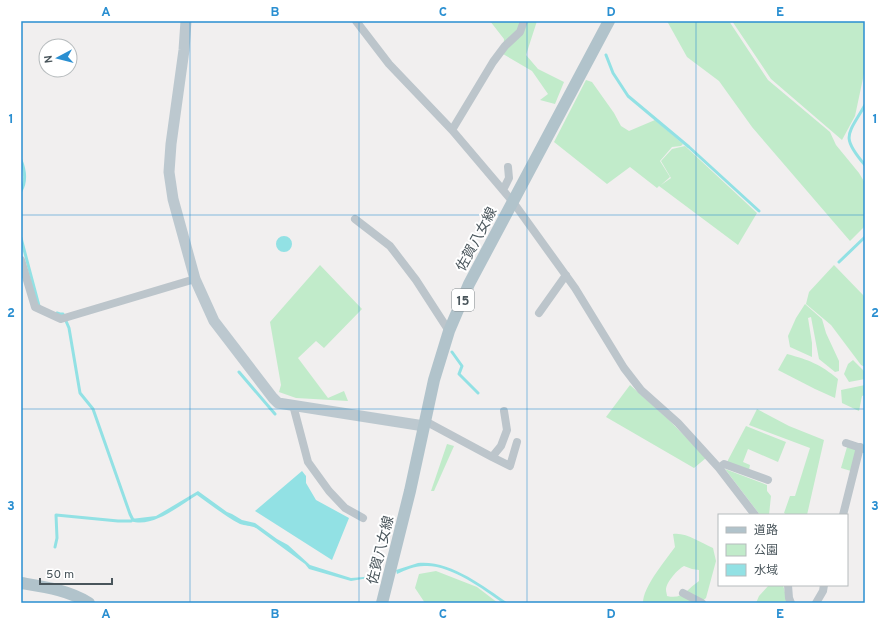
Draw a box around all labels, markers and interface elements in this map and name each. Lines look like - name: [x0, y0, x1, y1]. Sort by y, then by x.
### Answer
- text: A: [101, 5, 111, 21]
- text: B: [271, 5, 280, 21]
- text: C: [439, 5, 447, 21]
- text: D: [606, 5, 616, 21]
- text: E: [776, 5, 784, 21]
- north arrow: [38, 38, 78, 78]
- text: N: [42, 54, 56, 64]
- text: 1: [8, 112, 14, 128]
- text: 1: [872, 112, 878, 128]
- street label: 佐賀八女線: [453, 205, 501, 275]
- road number: 15: [452, 289, 474, 311]
- text: 2: [7, 306, 15, 322]
- text: 2: [871, 306, 879, 322]
- text: 3: [7, 499, 15, 515]
- text: 3: [871, 499, 879, 515]
- street label: 佐賀八女線: [365, 514, 398, 586]
- legend: [718, 514, 848, 586]
- text: 道路: [754, 523, 778, 539]
- text: 公園: [754, 543, 778, 559]
- scale bar: [40, 560, 112, 586]
- text: 水域: [754, 563, 778, 579]
- text: 50 m: [46, 567, 74, 583]
- text: A: [101, 607, 111, 623]
- text: B: [271, 607, 280, 623]
- text: C: [439, 607, 447, 623]
- text: D: [606, 607, 616, 623]
- text: E: [776, 607, 784, 623]

